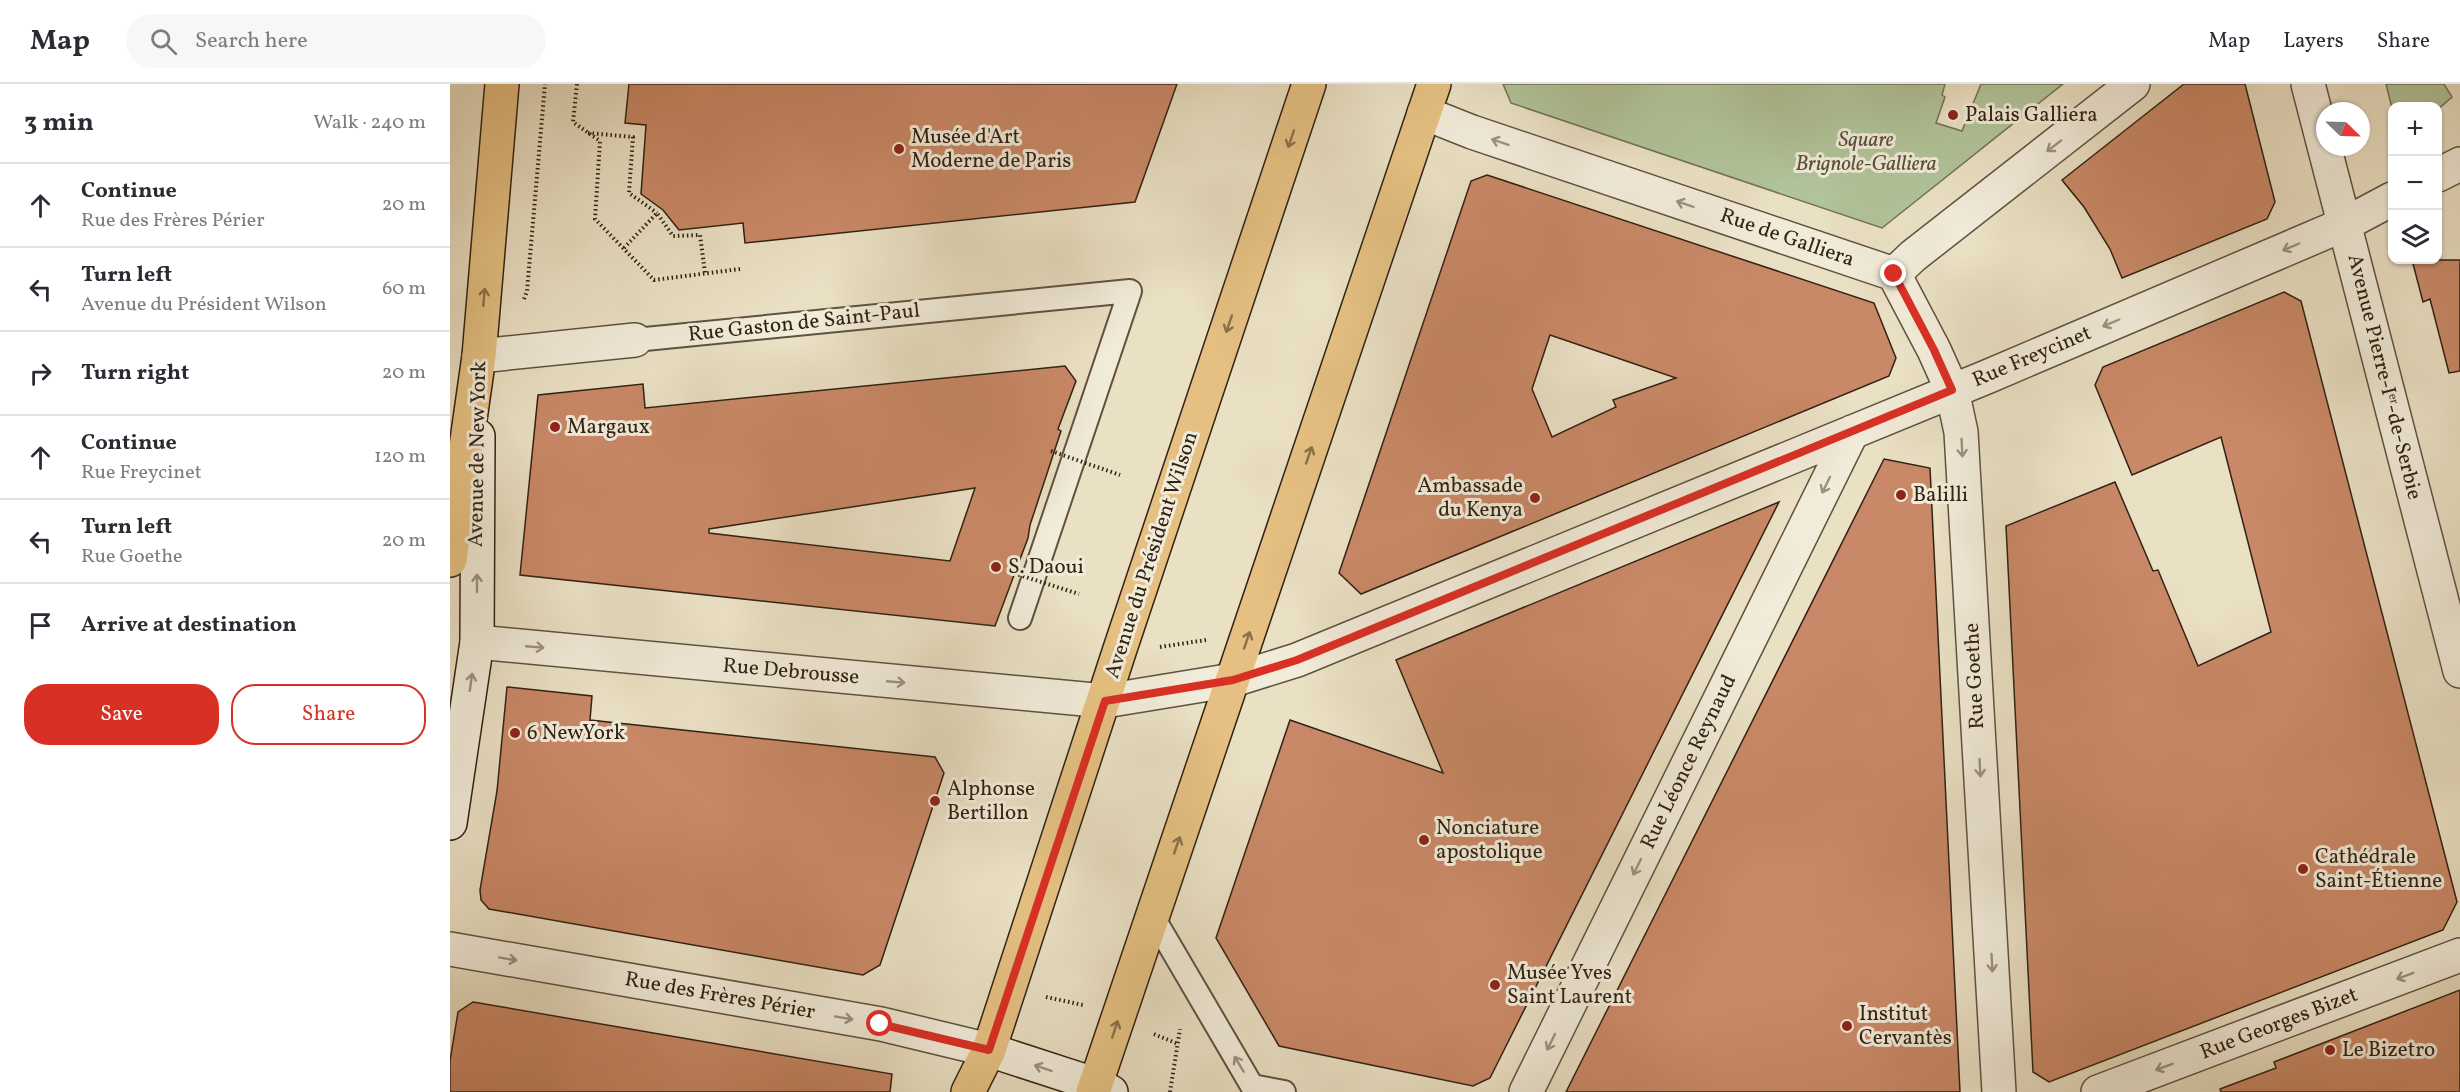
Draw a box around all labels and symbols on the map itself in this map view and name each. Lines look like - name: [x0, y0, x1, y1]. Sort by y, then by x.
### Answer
- place label: Palais Galliera: [1965, 101, 2098, 130]
- north arrow: [2316, 102, 2370, 156]
- marker: Palais Galliera: [1946, 108, 1960, 122]
- place label: Musée d'Art Moderne de Paris: [911, 123, 1071, 176]
- park label: Square Brignole-Galliera: [1795, 126, 1937, 179]
- one-way arrow: [1285, 130, 1296, 149]
- one-way arrow: [1491, 136, 1510, 147]
- one-way arrow: [2046, 139, 2062, 152]
- marker: Musée d'Art Moderne de Paris: [892, 142, 906, 156]
- one-way arrow: [1676, 198, 1695, 209]
- street label: Rue de Galliera: [1716, 201, 1858, 275]
- one-way arrow: [2282, 242, 2300, 253]
- street label: Avenue Pierre-Iᵉʳ-de-Serbie: [2339, 251, 2429, 503]
- route end: [1880, 260, 1906, 286]
- one-way arrow: [479, 288, 490, 308]
- street label: Rue Gaston de Saint-Paul: [687, 296, 921, 350]
- one-way arrow: [1223, 314, 1234, 333]
- one-way arrow: [2103, 318, 2121, 329]
- street label: Rue Freycinet: [1968, 319, 2096, 395]
- street label: Avenue de New York: [462, 360, 494, 547]
- place label: Margaux: [567, 413, 650, 442]
- marker: Margaux: [548, 420, 562, 434]
- street label: Avenue du Président Wilson: [1098, 428, 1206, 682]
- one-way arrow: [1956, 437, 1967, 457]
- one-way arrow: [1304, 446, 1315, 465]
- place label: Ambassade du Kenya: [1417, 472, 1523, 525]
- one-way arrow: [1819, 475, 1831, 493]
- place label: Balilli: [1913, 481, 1968, 510]
- marker: Balilli: [1894, 488, 1908, 502]
- marker: Ambassade du Kenya: [1528, 491, 1542, 505]
- place label: S. Daoui: [1008, 553, 1084, 582]
- marker: S. Daoui: [989, 560, 1003, 574]
- one-way arrow: [471, 574, 483, 594]
- street label: Rue Goethe: [1958, 622, 1992, 730]
- one-way arrow: [1242, 631, 1253, 650]
- one-way arrow: [524, 642, 544, 653]
- street label: Rue Debrousse: [722, 652, 860, 692]
- street label: Rue Léonce Reynaud: [1634, 670, 1744, 854]
- one-way arrow: [465, 672, 476, 692]
- one-way arrow: [886, 677, 906, 688]
- place label: 6 NewYork: [527, 719, 626, 748]
- marker: 6 NewYork: [508, 726, 522, 740]
- one-way arrow: [1975, 758, 1986, 778]
- place label: Alphonse Bertillon: [947, 775, 1035, 828]
- marker: Alphonse Bertillon: [928, 794, 942, 808]
- place label: Nonciature apostolique: [1436, 814, 1543, 867]
- marker: Nonciature apostolique: [1417, 833, 1431, 847]
- one-way arrow: [1173, 836, 1184, 854]
- place label: Cathédrale Saint-Étienne: [2315, 843, 2442, 896]
- one-way arrow: [1631, 857, 1643, 875]
- marker: Cathédrale Saint-Étienne: [2296, 862, 2310, 876]
- one-way arrow: [1986, 953, 1997, 973]
- one-way arrow: [497, 954, 517, 965]
- place label: Musée Yves Saint Laurent: [1507, 959, 1632, 1012]
- street label: Rue des Frères Périer: [623, 965, 818, 1027]
- one-way arrow: [2396, 971, 2415, 982]
- marker: Musée Yves Saint Laurent: [1488, 978, 1502, 992]
- street label: Rue Georges Bizet: [2196, 981, 2362, 1067]
- place label: Institut Cervantès: [1859, 1000, 1952, 1053]
- route start: [866, 1010, 892, 1036]
- one-way arrow: [834, 1013, 854, 1024]
- marker: Institut Cervantès: [1840, 1019, 1854, 1033]
- one-way arrow: [1111, 1020, 1122, 1039]
- one-way arrow: [1545, 1032, 1556, 1050]
- place label: Le Bizetro: [2342, 1036, 2435, 1065]
- marker: Le Bizetro: [2323, 1043, 2337, 1057]
- one-way arrow: [1232, 1056, 1244, 1073]
- one-way arrow: [1034, 1061, 1053, 1072]
- one-way arrow: [2155, 1063, 2174, 1074]

